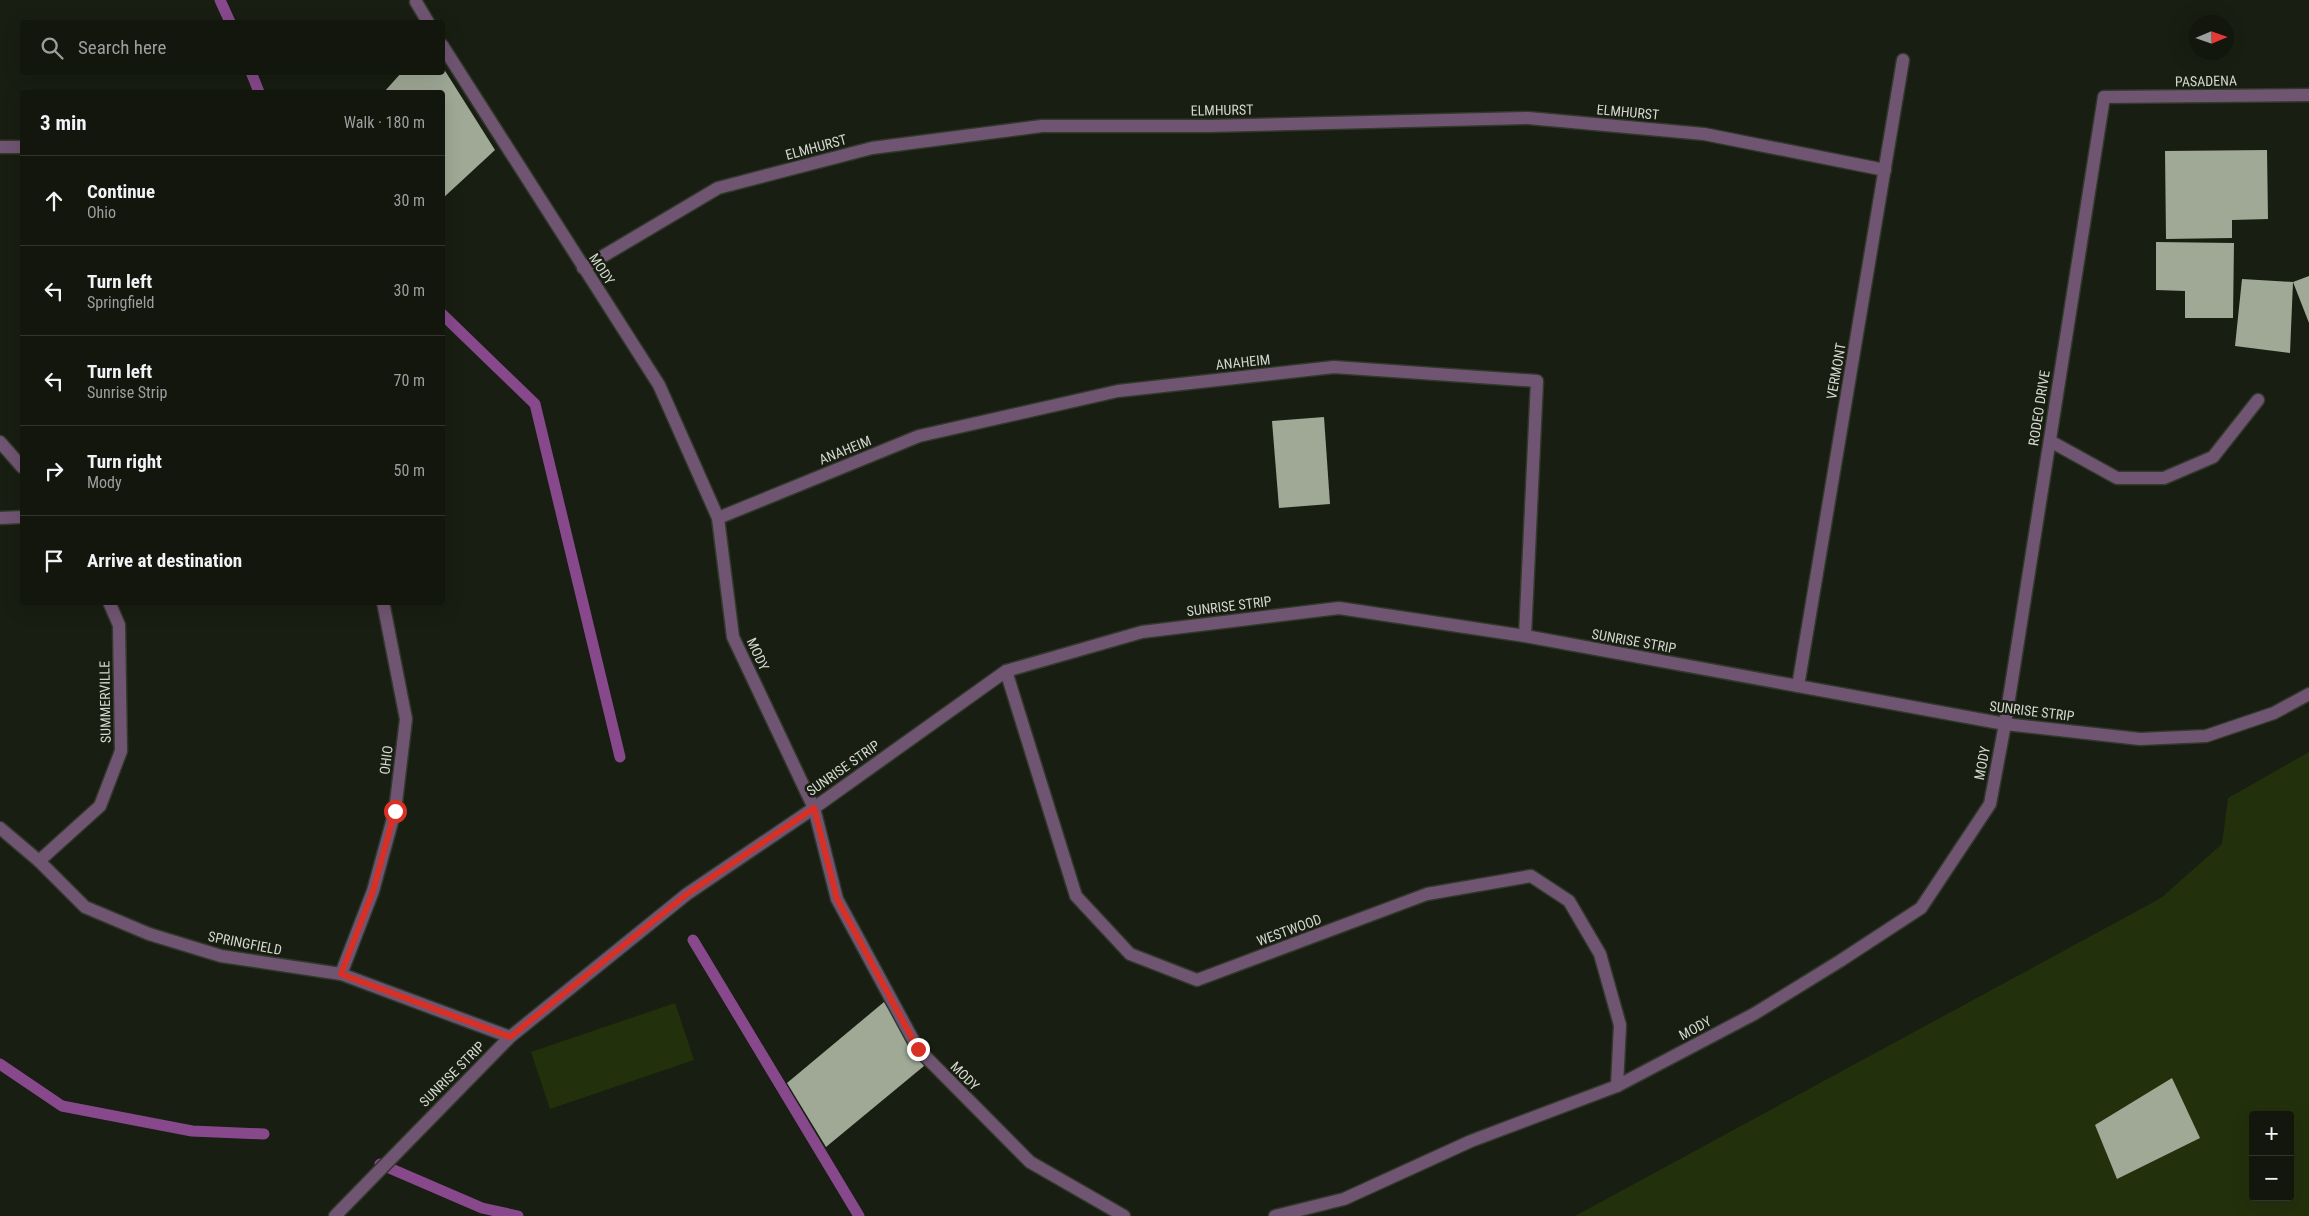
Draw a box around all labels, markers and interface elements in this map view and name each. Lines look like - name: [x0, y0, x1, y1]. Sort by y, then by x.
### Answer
- north arrow: [2189, 15, 2234, 60]
- search box: [20, 20, 445, 75]
- icon: search: [38, 34, 66, 62]
- text: Search here: [78, 36, 166, 59]
- street label: PASADENA: [2175, 72, 2237, 90]
- street label: ELMHURST: [1191, 101, 1253, 119]
- street label: ELMHURST: [1596, 101, 1660, 123]
- text: 3 min: [40, 111, 87, 135]
- text: Walk · 180 m: [344, 113, 425, 132]
- street label: ELMHURST: [784, 131, 848, 163]
- text: Continue: [87, 180, 155, 203]
- icon: ahead: [40, 187, 68, 215]
- text: 30 m: [393, 191, 425, 210]
- text: Ohio: [87, 203, 116, 222]
- street label: MODY: [586, 250, 618, 288]
- text: Turn left: [87, 270, 152, 293]
- icon: left: [40, 277, 68, 305]
- text: 30 m: [393, 281, 425, 300]
- text: Springfield: [87, 293, 154, 312]
- street label: VERMONT: [1823, 342, 1849, 400]
- street label: ANAHEIM: [1215, 351, 1271, 373]
- text: Turn left: [87, 360, 152, 383]
- icon: left: [40, 367, 68, 395]
- street label: RODEO DRIVE: [2025, 369, 2053, 447]
- text: 70 m: [393, 371, 425, 390]
- text: Sunrise Strip: [87, 383, 167, 402]
- street label: ANAHEIM: [817, 432, 873, 468]
- text: Turn right: [87, 450, 162, 473]
- icon: right: [40, 457, 68, 485]
- text: 50 m: [393, 461, 425, 480]
- text: Mody: [87, 473, 122, 492]
- icon: arrive: [40, 547, 68, 575]
- text: Arrive at destination: [87, 549, 242, 572]
- street label: SUNRISE STRIP: [1186, 593, 1273, 619]
- street label: SUNRISE STRIP: [1591, 626, 1678, 656]
- street label: MODY: [744, 635, 773, 673]
- street label: SUMMERVILLE: [96, 661, 114, 743]
- street label: SUNRISE STRIP: [1989, 698, 2076, 724]
- street label: SUNRISE STRIP: [803, 737, 883, 799]
- street label: MODY: [1971, 744, 1993, 781]
- street label: OHIO: [376, 745, 396, 775]
- route start: [384, 800, 407, 823]
- street label: WESTWOOD: [1254, 911, 1324, 949]
- street label: SPRINGFIELD: [207, 928, 283, 958]
- street label: MODY: [1676, 1013, 1714, 1043]
- street label: SUNRISE STRIP: [416, 1038, 488, 1110]
- route end: [907, 1038, 930, 1061]
- street label: MODY: [947, 1058, 983, 1094]
- map controls: [2249, 1111, 2294, 1201]
- button: +: [2249, 1111, 2294, 1156]
- button: −: [2249, 1156, 2294, 1201]

